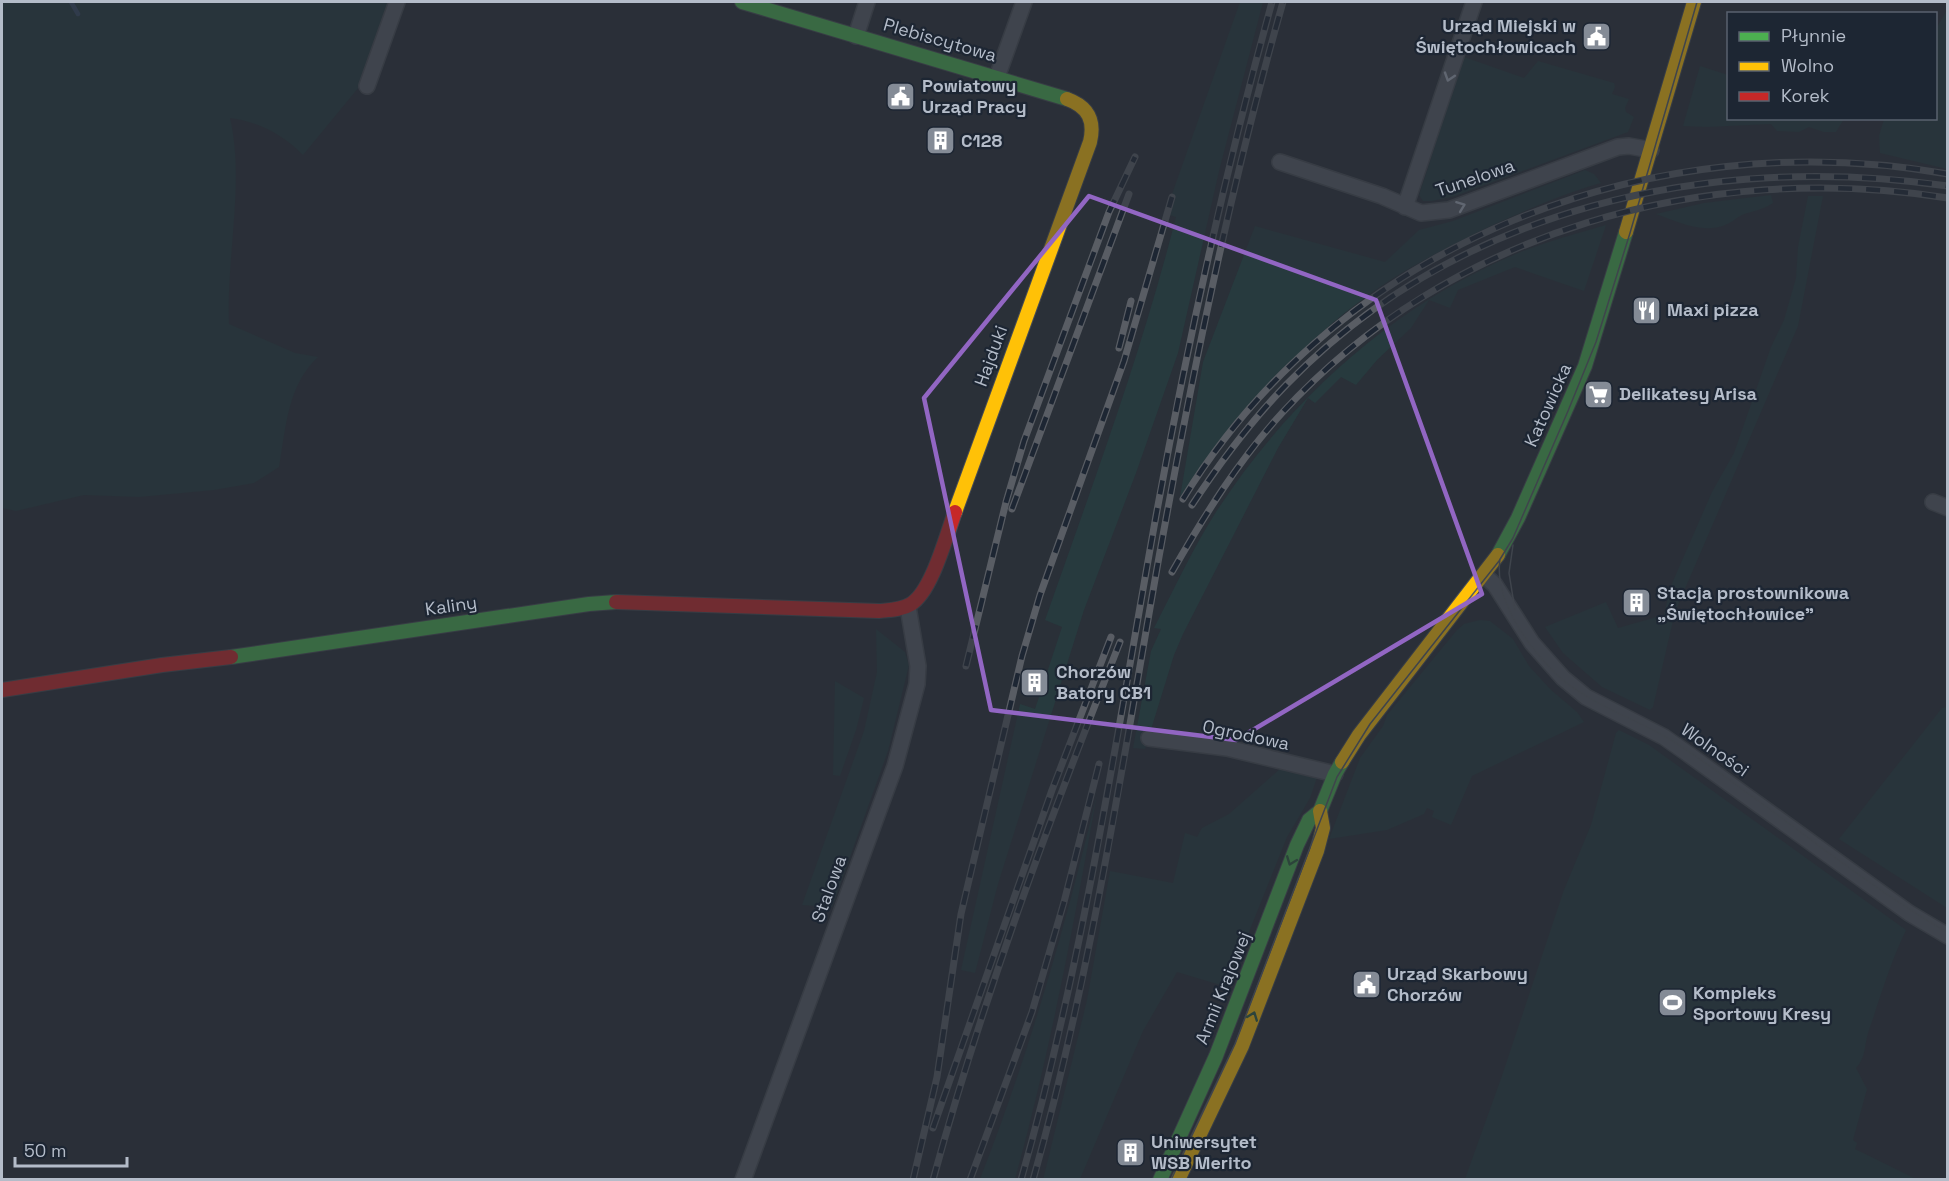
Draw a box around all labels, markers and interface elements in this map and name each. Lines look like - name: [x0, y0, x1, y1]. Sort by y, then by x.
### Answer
- street label: Plebiscytowa: [881, 12, 999, 67]
- legend: [1727, 12, 1937, 120]
- place label: Urząd Miejski w Świętochłowicach: [1416, 14, 1576, 58]
- public building icon: Urząd Miejski w Świętochłowicach: [1581, 20, 1613, 52]
- text: Płynnie: [1781, 24, 1846, 47]
- text: Wolno: [1781, 54, 1834, 77]
- one-way arrow: [1444, 71, 1457, 82]
- place label: Powiatowy Urząd Pracy: [922, 74, 1026, 118]
- public building icon: Powiatowy Urząd Pracy: [885, 80, 917, 112]
- text: Korek: [1781, 84, 1830, 107]
- building icon: C128: [924, 125, 956, 157]
- place label: C128: [961, 129, 1002, 152]
- street label: Tunelowa: [1432, 153, 1517, 202]
- one-way arrow: [1455, 201, 1466, 213]
- restaurant icon: Maxi pizza: [1630, 294, 1662, 326]
- place label: Maxi pizza: [1667, 298, 1759, 321]
- street label: Hajduki: [969, 322, 1012, 390]
- street label: Katowicka: [1519, 359, 1576, 450]
- supermarket icon: Delikatesy Arisa: [1582, 378, 1614, 410]
- place label: Delikatesy Arisa: [1619, 382, 1758, 405]
- place label: Stacja prostownikowa „Świętochłowice”: [1657, 581, 1850, 625]
- building icon: Stacja prostownikowa „Świętochłowice”: [1620, 587, 1652, 619]
- street label: Kaliny: [424, 590, 478, 621]
- place label: Chorzów Batory CB1: [1056, 660, 1151, 704]
- building icon: Chorzów Batory CB1: [1019, 666, 1051, 698]
- street label: Ogrodowa: [1201, 714, 1292, 755]
- street label: Wolności: [1677, 718, 1754, 781]
- street label: Stalowa: [806, 852, 851, 925]
- one-way arrow: [1286, 855, 1299, 866]
- street label: Armii Krajowej: [1189, 928, 1256, 1048]
- place label: Urząd Skarbowy Chorzów: [1387, 962, 1528, 1006]
- public building icon: Urząd Skarbowy Chorzów: [1350, 968, 1382, 1000]
- place label: Kompleks Sportowy Kresy: [1693, 981, 1831, 1025]
- sports icon: Kompleks Sportowy Kresy: [1656, 987, 1688, 1019]
- one-way arrow: [1246, 1012, 1259, 1022]
- scale bar: [15, 1130, 128, 1168]
- place label: Uniwersytet WSB Merito: [1151, 1130, 1257, 1174]
- building icon: Uniwersytet WSB Merito: [1114, 1136, 1146, 1168]
- text: 50 m: [24, 1139, 66, 1162]

